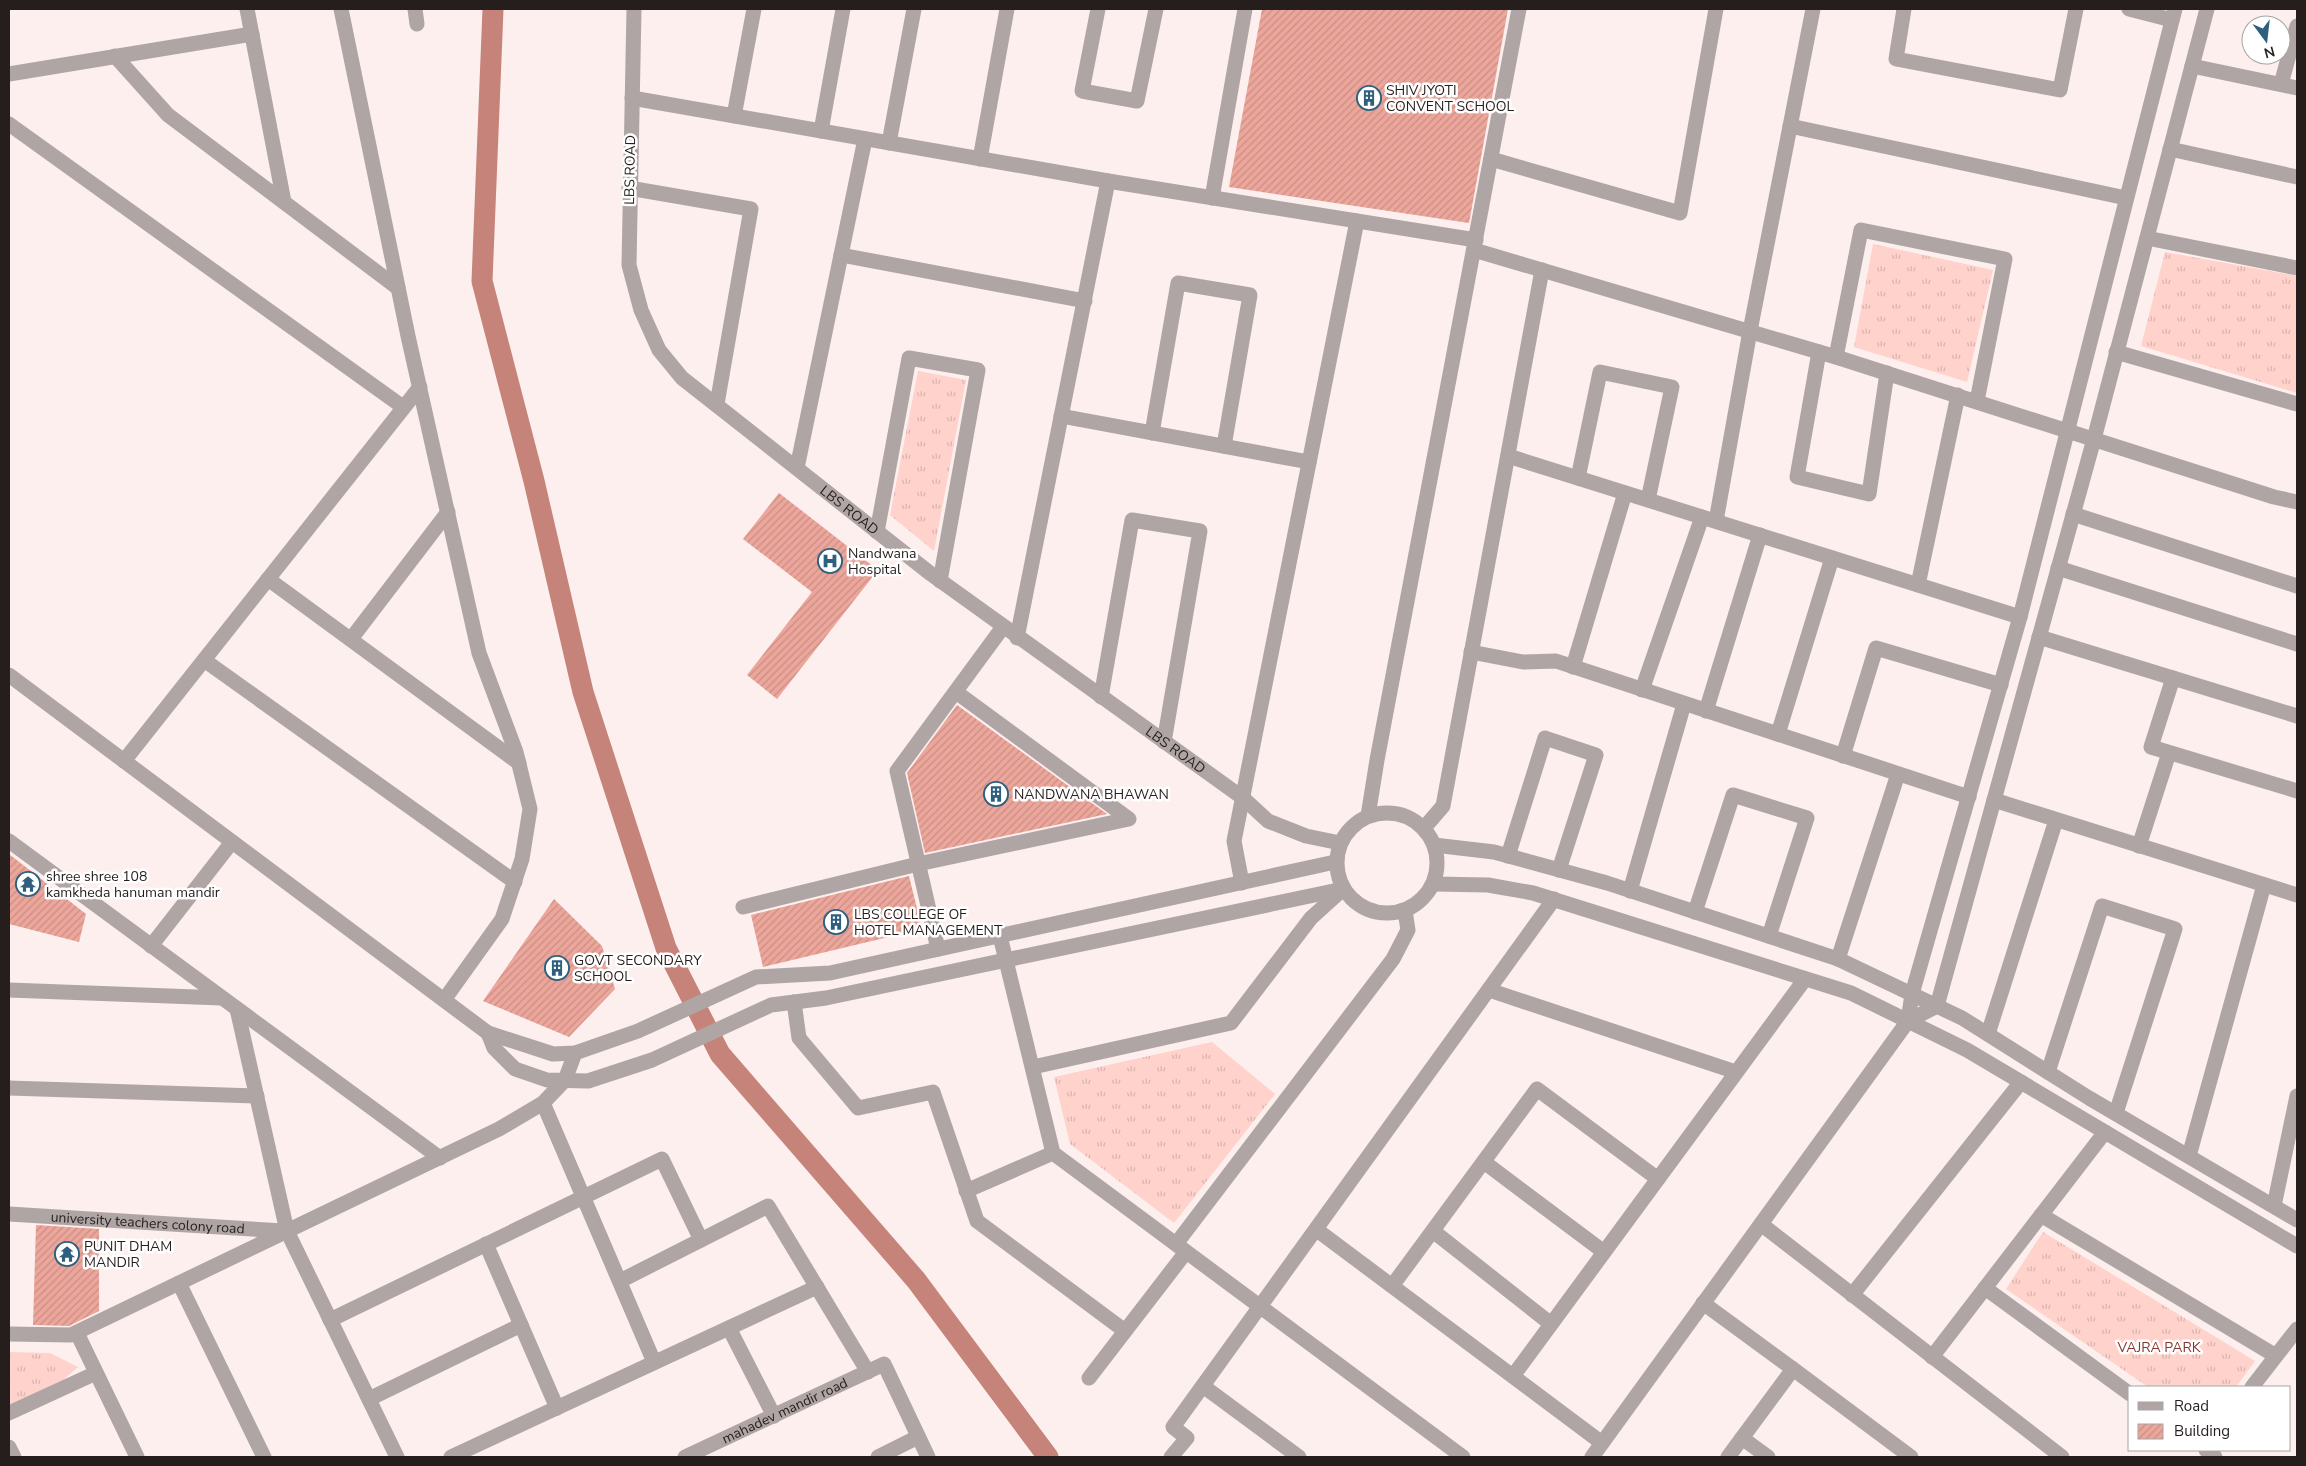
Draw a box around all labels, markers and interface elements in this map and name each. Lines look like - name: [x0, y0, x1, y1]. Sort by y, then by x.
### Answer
- north arrow: [2241, 15, 2291, 65]
- text: N: [2262, 42, 2277, 63]
- place label: SHIV JYOTI CONVENT SCHOOL: [1386, 81, 1515, 116]
- building icon: SHIV JYOTI CONVENT SCHOOL: [1356, 85, 1382, 111]
- street label: LBS ROAD: [620, 135, 640, 205]
- street label: LBS ROAD: [816, 481, 883, 539]
- place label: Nandwana Hospital: [848, 544, 916, 579]
- hospital icon: Nandwana Hospital: [817, 548, 843, 574]
- street label: LBS ROAD: [1142, 722, 1210, 778]
- building icon: NANDWANA BHAWAN: [983, 781, 1009, 807]
- place label: NANDWANA BHAWAN: [1014, 785, 1169, 804]
- place label: shree shree 108 kamkheda hanuman mandir: [46, 867, 220, 902]
- temple icon: shree shree 108 kamkheda hanuman mandir: [15, 871, 41, 897]
- place label: LBS COLLEGE OF HOTEL MANAGEMENT: [854, 905, 1003, 940]
- building icon: LBS COLLEGE OF HOTEL MANAGEMENT: [823, 909, 849, 935]
- place label: GOVT SECONDARY SCHOOL: [574, 951, 702, 986]
- building icon: GOVT SECONDARY SCHOOL: [544, 955, 570, 981]
- street label: university teachers colony road: [50, 1207, 245, 1238]
- place label: PUNIT DHAM MANDIR: [84, 1237, 172, 1272]
- temple icon: PUNIT DHAM MANDIR: [54, 1241, 80, 1267]
- park label: VAJRA PARK: [2116, 1338, 2201, 1357]
- street label: mahadev mandir road: [719, 1373, 851, 1448]
- legend: [2128, 1386, 2291, 1451]
- text: Road: [2174, 1396, 2209, 1416]
- text: Building: [2174, 1421, 2230, 1441]

